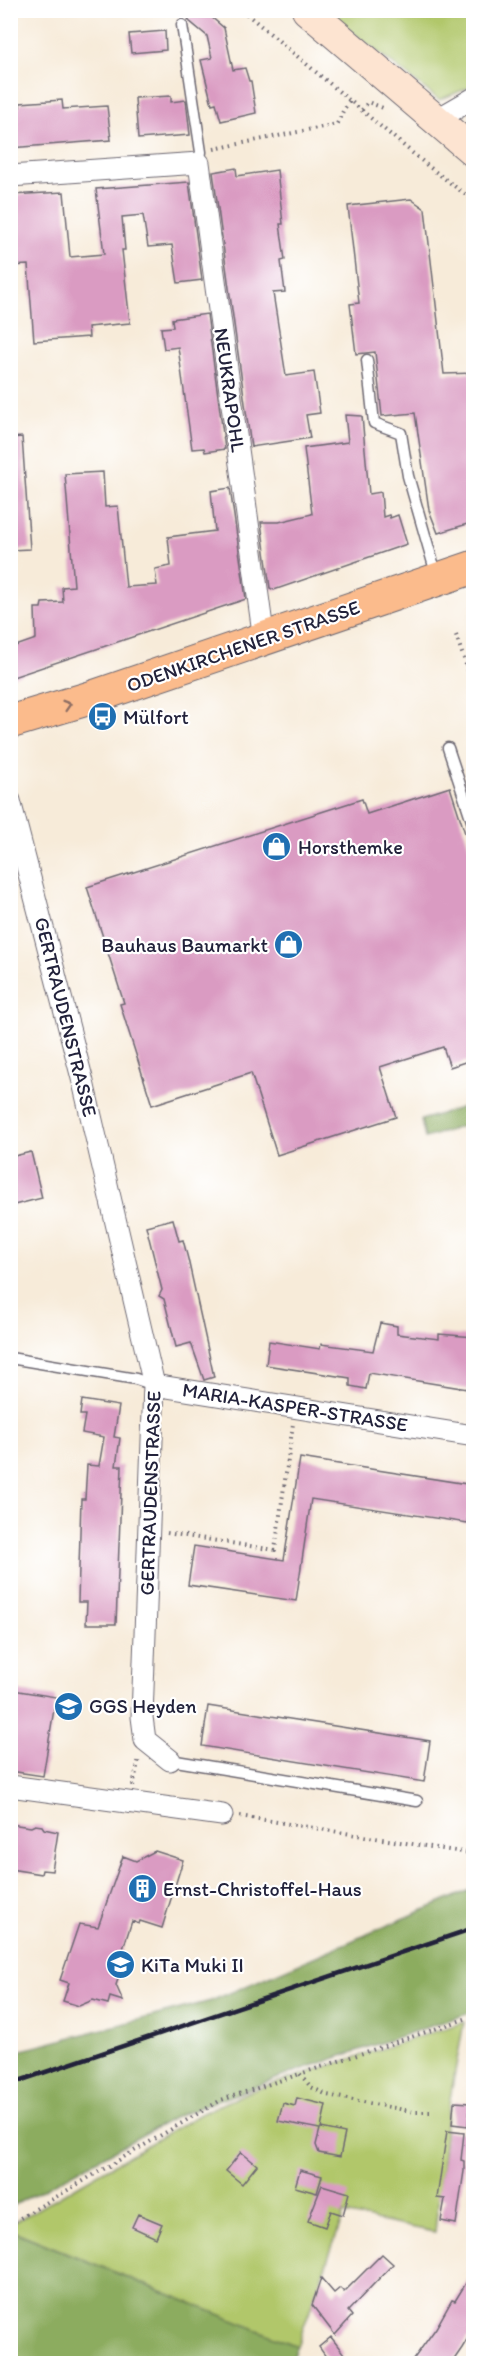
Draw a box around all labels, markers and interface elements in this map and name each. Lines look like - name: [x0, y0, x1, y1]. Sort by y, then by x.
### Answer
- street label: NEUKRAPOHL: [209, 326, 251, 454]
- street label: ODENKIRCHENER STRASSE: [123, 595, 363, 697]
- one-way arrow: [61, 700, 72, 712]
- bus stop icon: Mülfort: [86, 701, 118, 733]
- place label: Mülfort: [123, 705, 189, 729]
- shop icon: Horsthemke: [261, 831, 293, 863]
- place label: Horsthemke: [298, 835, 403, 859]
- street label: GERTRAUDENSTRASSE: [30, 915, 102, 1119]
- shop icon: Bauhaus Baumarkt: [273, 929, 305, 961]
- place label: Bauhaus Baumarkt: [101, 933, 268, 957]
- street label: MARIA-KASPER-STRASSE: [181, 1377, 409, 1437]
- street label: GERTRAUDENSTRASSE: [134, 1390, 166, 1596]
- school or university icon: GGS Heyden: [52, 1690, 84, 1722]
- place label: GGS Heyden: [89, 1694, 197, 1718]
- building icon: Ernst-Christoffel-Haus: [126, 1873, 158, 1905]
- place label: Ernst-Christoffel-Haus: [163, 1877, 362, 1901]
- school or university icon: KiTa Muki II: [104, 1949, 136, 1981]
- place label: KiTa Muki II: [141, 1953, 244, 1977]

